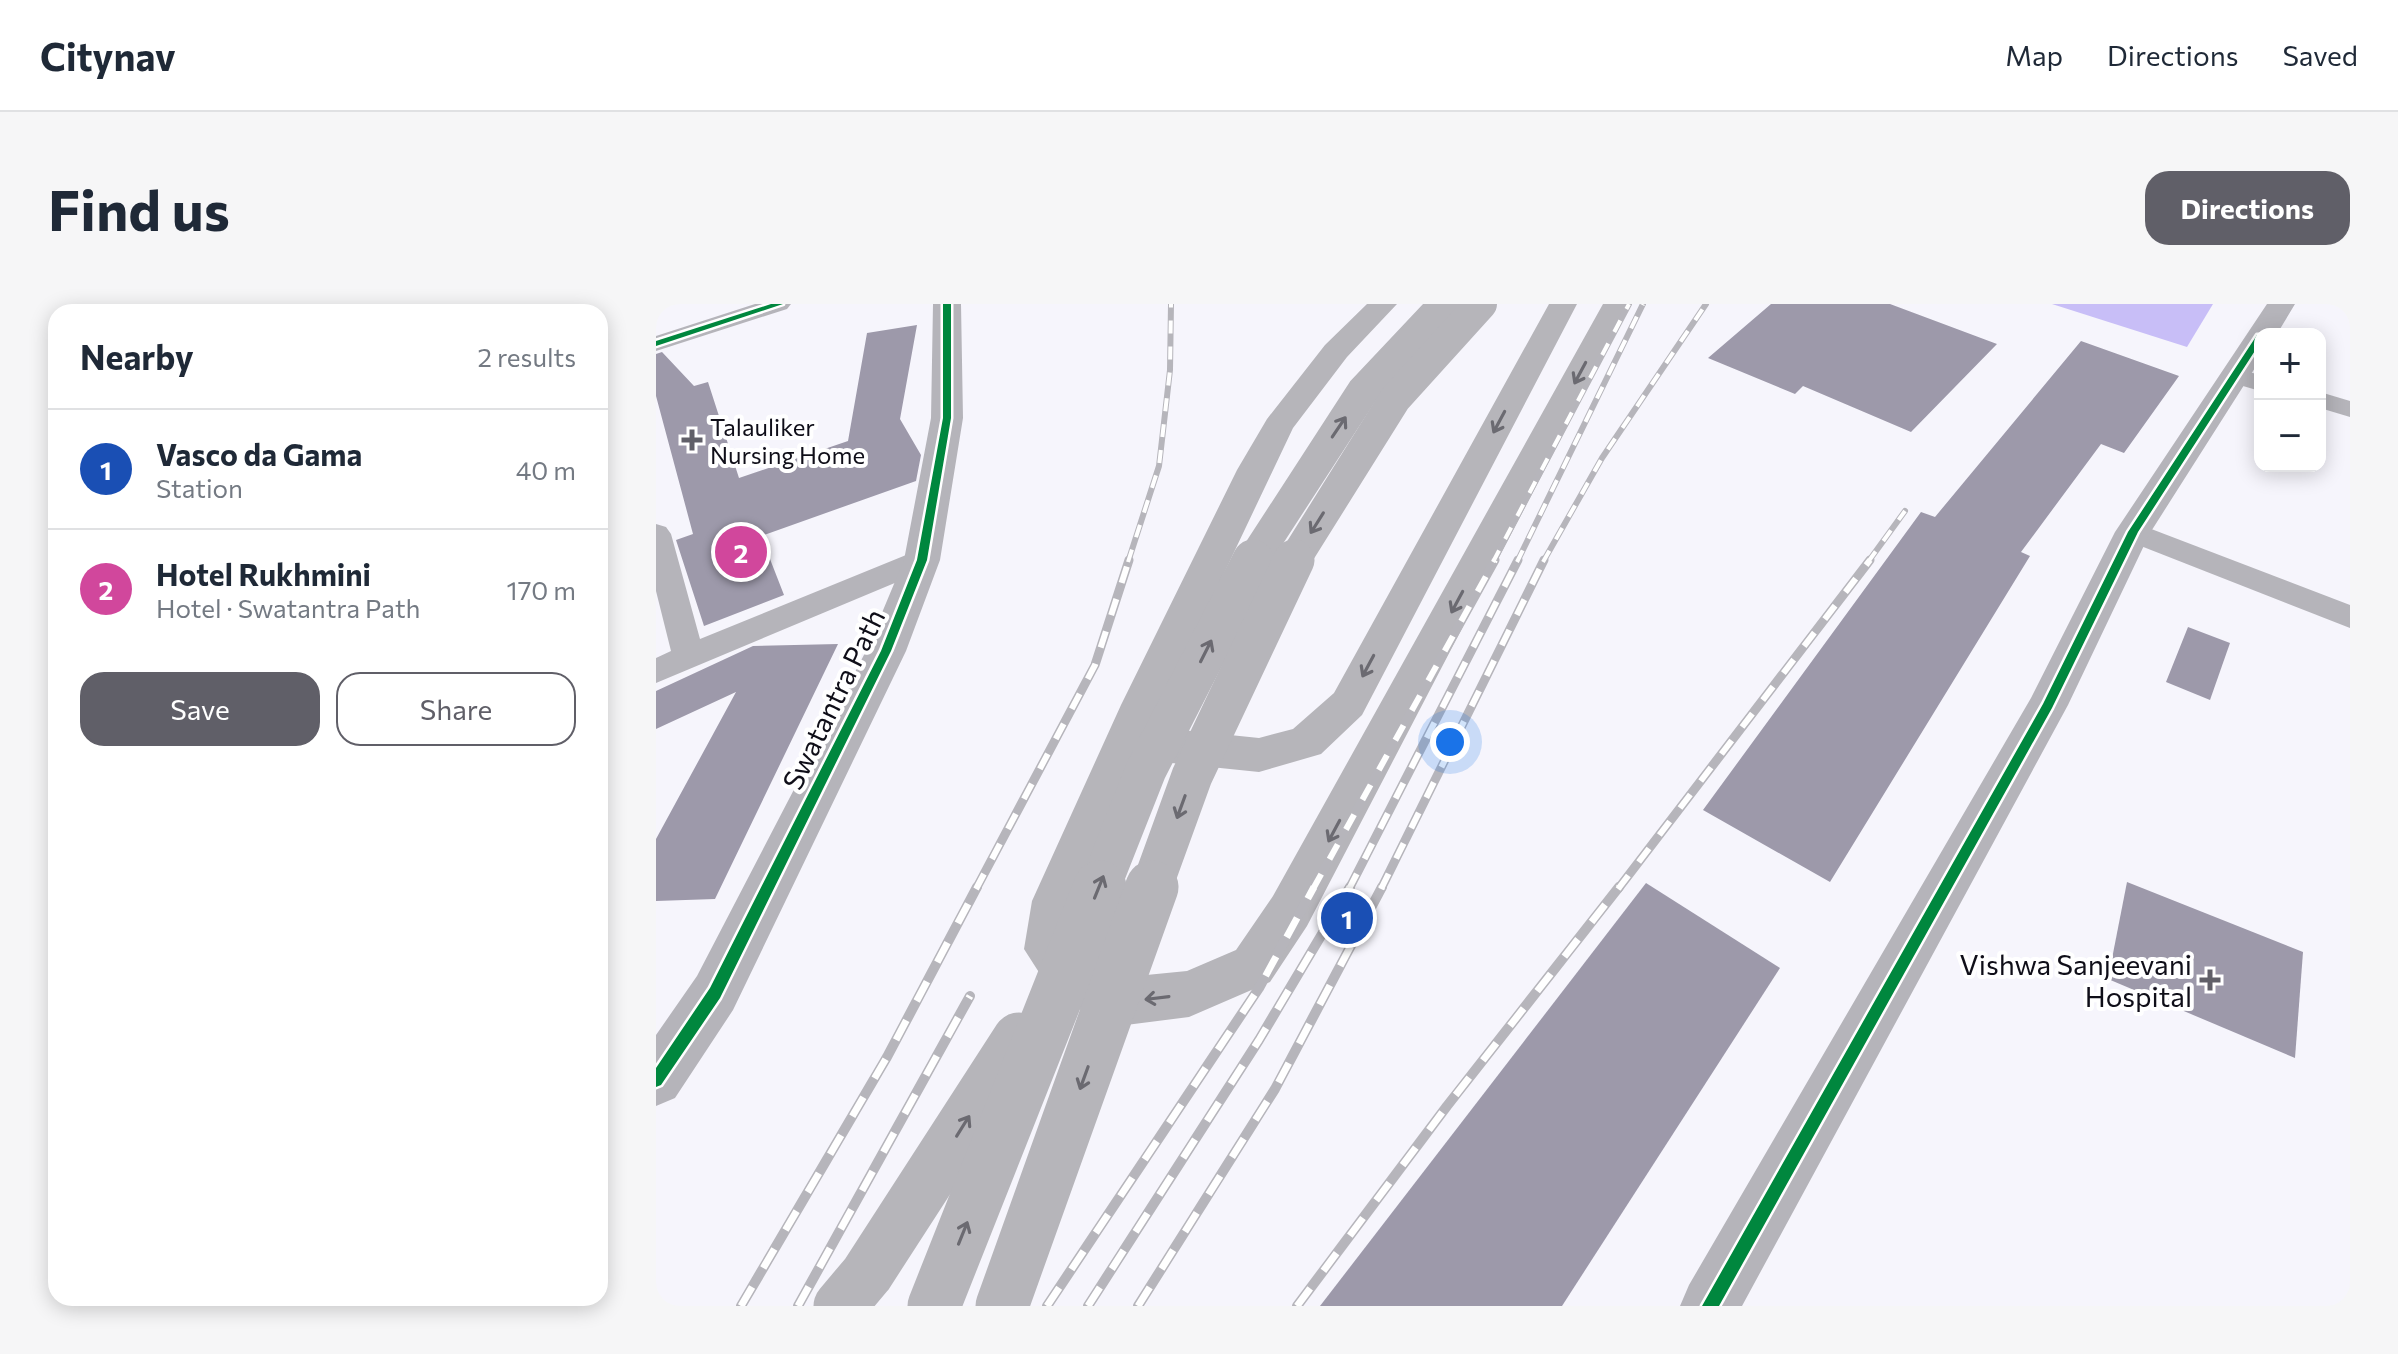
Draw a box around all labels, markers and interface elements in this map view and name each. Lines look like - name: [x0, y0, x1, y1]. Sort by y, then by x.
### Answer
- text: Citynav: [40, 32, 176, 79]
- text: Map: [2005, 38, 2063, 72]
- text: Directions: [2107, 38, 2238, 72]
- text: Saved: [2282, 38, 2358, 72]
- button: Directions: [2145, 171, 2350, 245]
- text: Find us: [48, 174, 230, 243]
- map controls: [2254, 328, 2326, 472]
- button: +: [2254, 328, 2326, 400]
- text: Nearby: [80, 335, 194, 377]
- text: 2 results: [478, 341, 576, 372]
- one-way arrow: [1572, 360, 1587, 384]
- button: −: [2254, 400, 2326, 472]
- one-way arrow: [1491, 410, 1507, 433]
- place label: Talauliker Nursing Home: [710, 412, 865, 469]
- one-way arrow: [1330, 417, 1347, 439]
- marker: Talauliker Nursing Home: [681, 429, 703, 451]
- text: Vasco da Gama: [156, 435, 362, 472]
- text: 1: [100, 454, 112, 485]
- text: 40 m: [516, 454, 576, 485]
- text: Station: [156, 472, 243, 503]
- one-way arrow: [1309, 511, 1326, 533]
- pin: 2: [715, 522, 767, 582]
- text: Hotel Rukhmini: [156, 555, 371, 592]
- text: 2: [99, 574, 113, 605]
- text: 170 m: [507, 574, 576, 605]
- one-way arrow: [1448, 589, 1464, 613]
- text: Hotel · Swatantra Path: [156, 592, 421, 623]
- street label: Swatantra Path: [775, 603, 891, 795]
- one-way arrow: [1199, 639, 1215, 663]
- one-way arrow: [1360, 654, 1376, 677]
- button: Save: [80, 672, 320, 746]
- button: Share: [336, 672, 576, 746]
- your location: [1430, 722, 1470, 762]
- one-way arrow: [1173, 794, 1187, 819]
- one-way arrow: [1325, 818, 1341, 842]
- one-way arrow: [1093, 875, 1108, 900]
- pin: 1: [1321, 888, 1373, 948]
- place label: Vishwa Sanjeevani Hospital: [1960, 947, 2192, 1013]
- marker: Vishwa Sanjeevani Hospital: [2199, 969, 2221, 991]
- one-way arrow: [1144, 990, 1171, 1005]
- one-way arrow: [1075, 1066, 1090, 1091]
- one-way arrow: [955, 1116, 972, 1138]
- one-way arrow: [957, 1221, 971, 1246]

